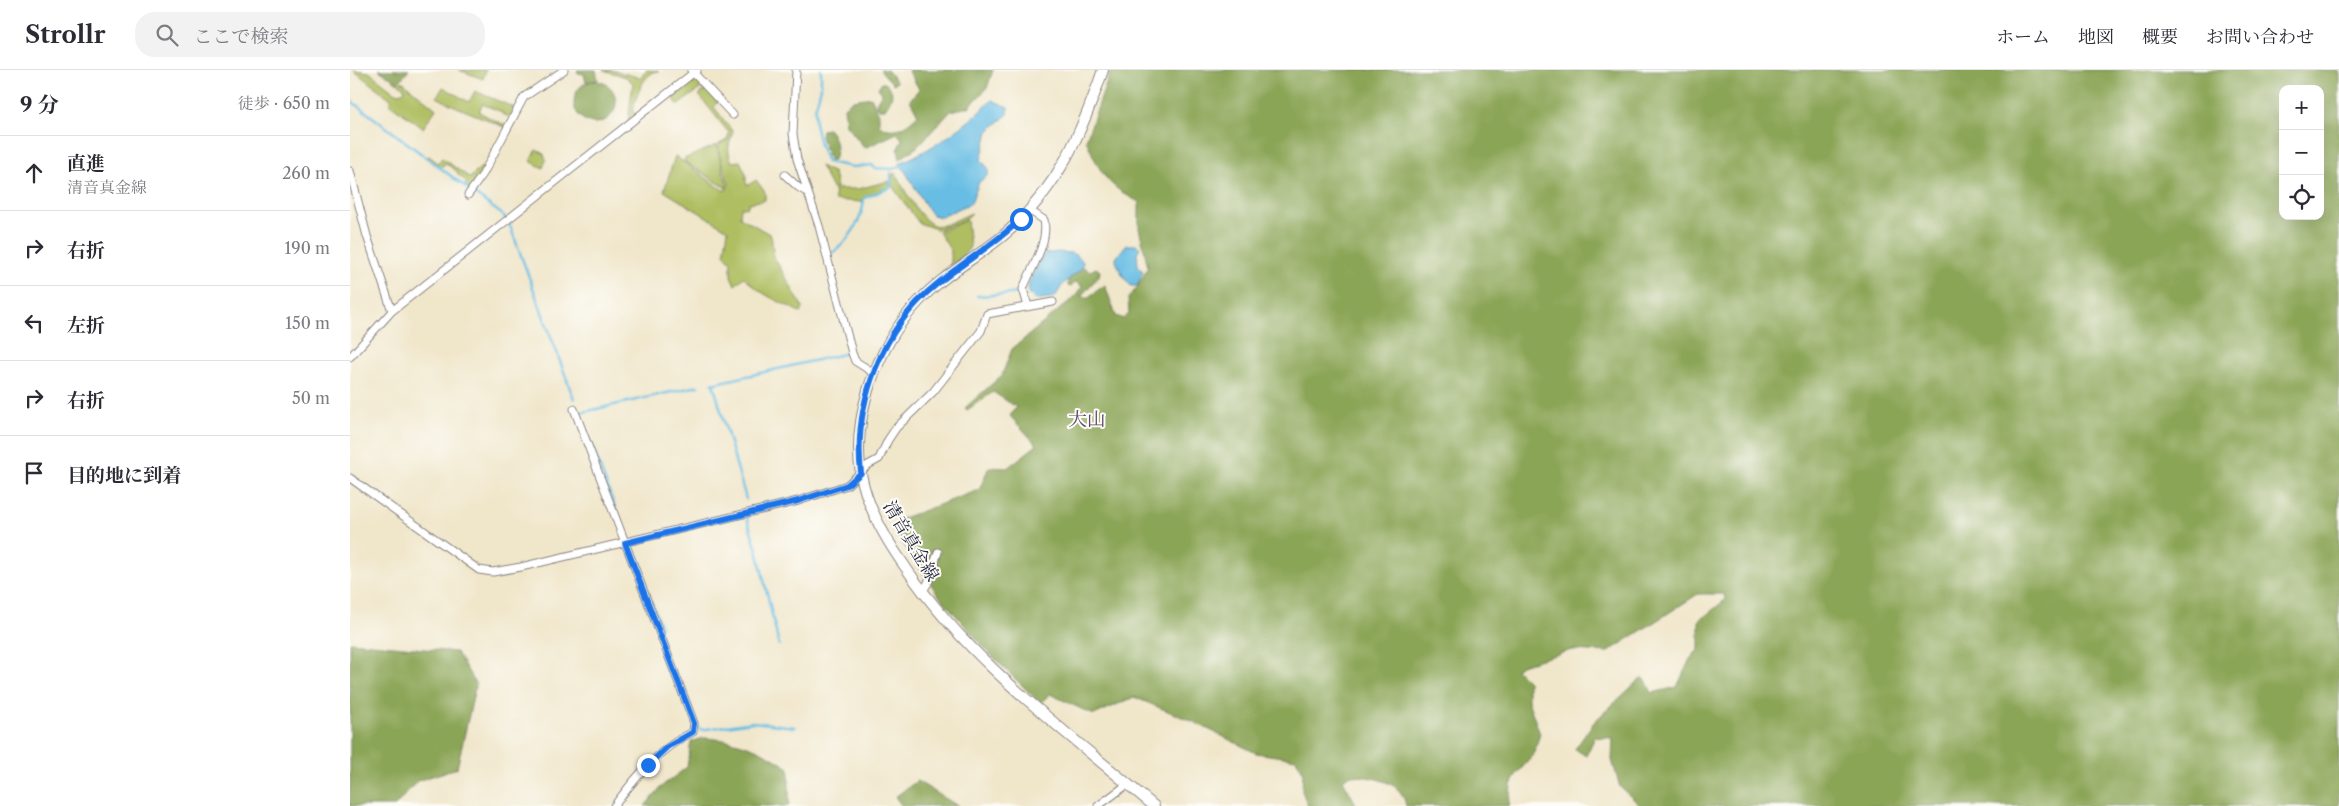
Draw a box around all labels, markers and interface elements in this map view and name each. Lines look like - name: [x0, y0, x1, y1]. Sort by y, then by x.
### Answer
- search box: [135, 12, 485, 57]
- text: Strollr: [25, 20, 105, 49]
- icon: search: [153, 21, 181, 49]
- text: ここで検索: [193, 25, 288, 48]
- text: ホーム: [1996, 26, 2050, 48]
- text: 地図: [2078, 26, 2114, 48]
- text: 概要: [2142, 26, 2178, 48]
- text: お問い合わせ: [2206, 26, 2314, 48]
- map controls: [2279, 85, 2324, 220]
- button: +: [2279, 85, 2324, 130]
- text: 9 分: [20, 92, 59, 117]
- text: 徒歩 · 650 m: [238, 93, 330, 113]
- button: −: [2279, 130, 2324, 175]
- text: 直進: [67, 152, 105, 175]
- icon: ahead: [20, 159, 48, 187]
- text: 260 m: [282, 163, 330, 183]
- button: locate: [2279, 175, 2324, 220]
- text: 清音真金線: [67, 177, 147, 197]
- route start: [1010, 208, 1033, 231]
- icon: right: [20, 234, 48, 262]
- text: 190 m: [285, 238, 330, 258]
- text: 右折: [67, 239, 105, 262]
- icon: left: [20, 309, 48, 337]
- text: 150 m: [285, 313, 330, 333]
- text: 左折: [67, 314, 105, 337]
- icon: right: [20, 384, 48, 412]
- text: 50 m: [292, 388, 330, 408]
- text: 右折: [67, 389, 105, 412]
- district label: 大山: [1068, 408, 1106, 431]
- icon: arrive: [20, 459, 48, 487]
- text: 目的地に到着: [67, 464, 181, 487]
- street label: 清音真金線: [878, 497, 944, 585]
- route end: [637, 754, 660, 777]

